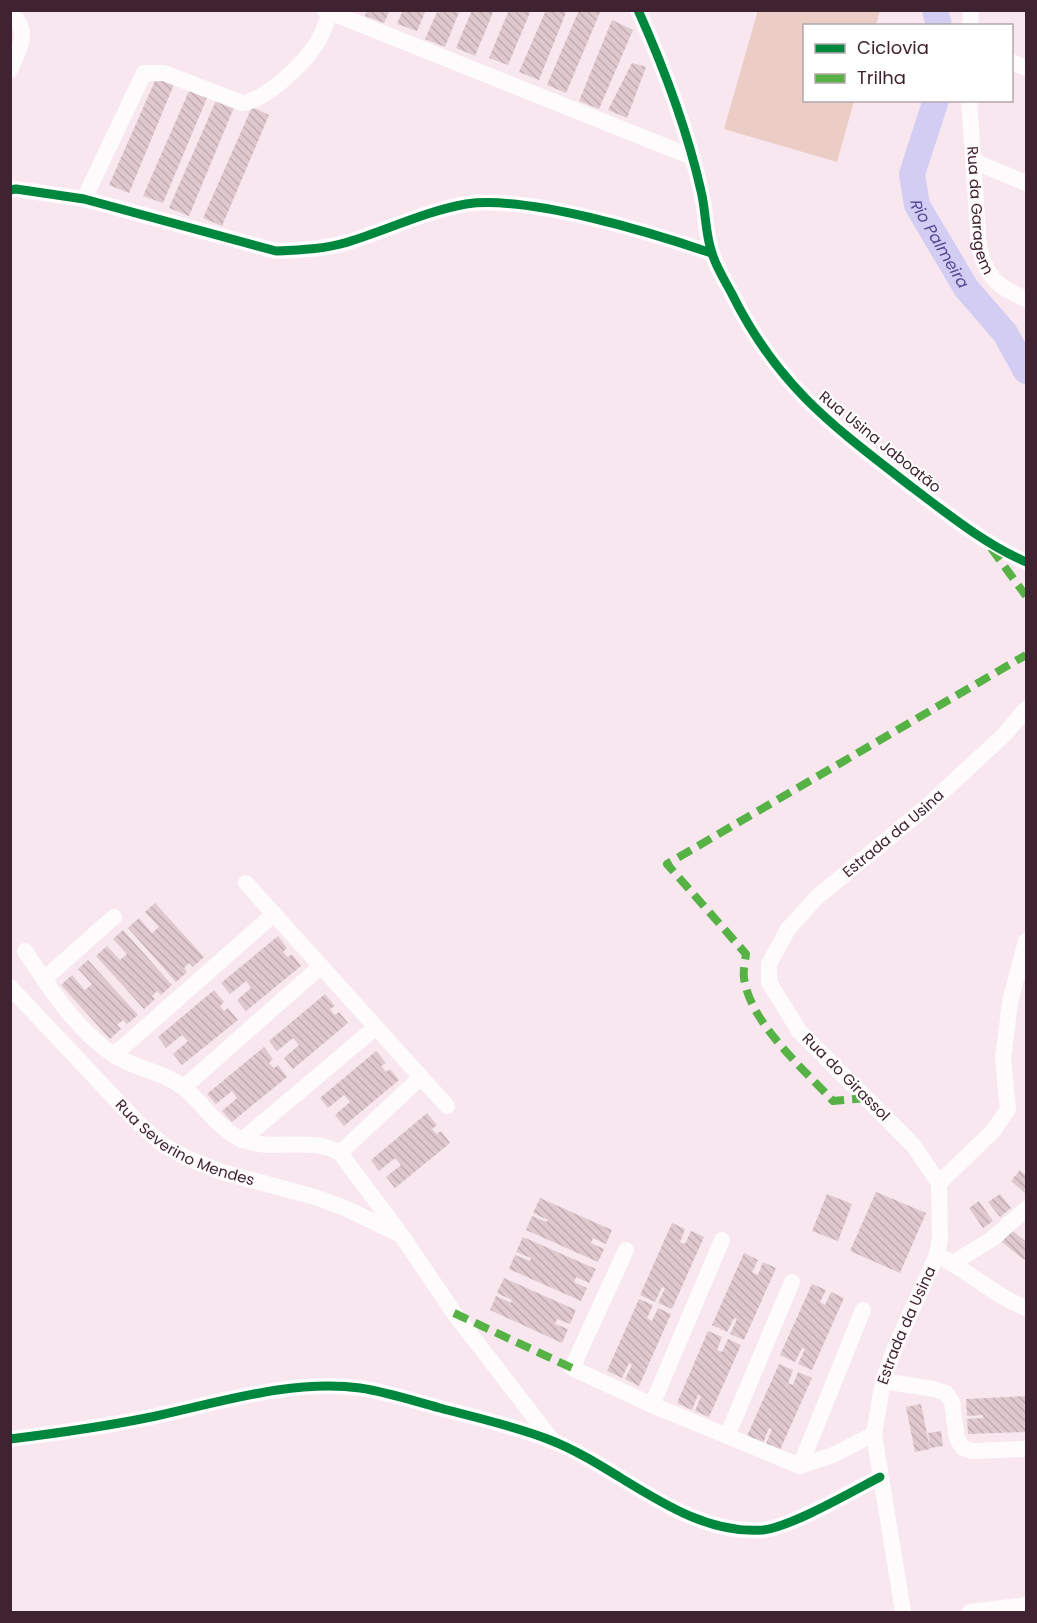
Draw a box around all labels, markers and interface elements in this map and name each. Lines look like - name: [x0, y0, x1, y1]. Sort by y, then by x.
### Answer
- legend: [803, 24, 1013, 102]
- text: Ciclovia: [857, 35, 929, 60]
- text: Trilha: [857, 65, 906, 90]
- street label: Rua da Garagem: [962, 145, 999, 278]
- water label: Rio Palmeira: [904, 198, 975, 293]
- street label: Rua Usina Jaboatão: [815, 386, 946, 497]
- street label: Estrada da Usina: [838, 784, 948, 882]
- street label: Rua do Girassol: [798, 1028, 895, 1125]
- street label: Rua Severino Mendes: [111, 1094, 257, 1190]
- street label: Estrada da Usina: [872, 1263, 941, 1387]

